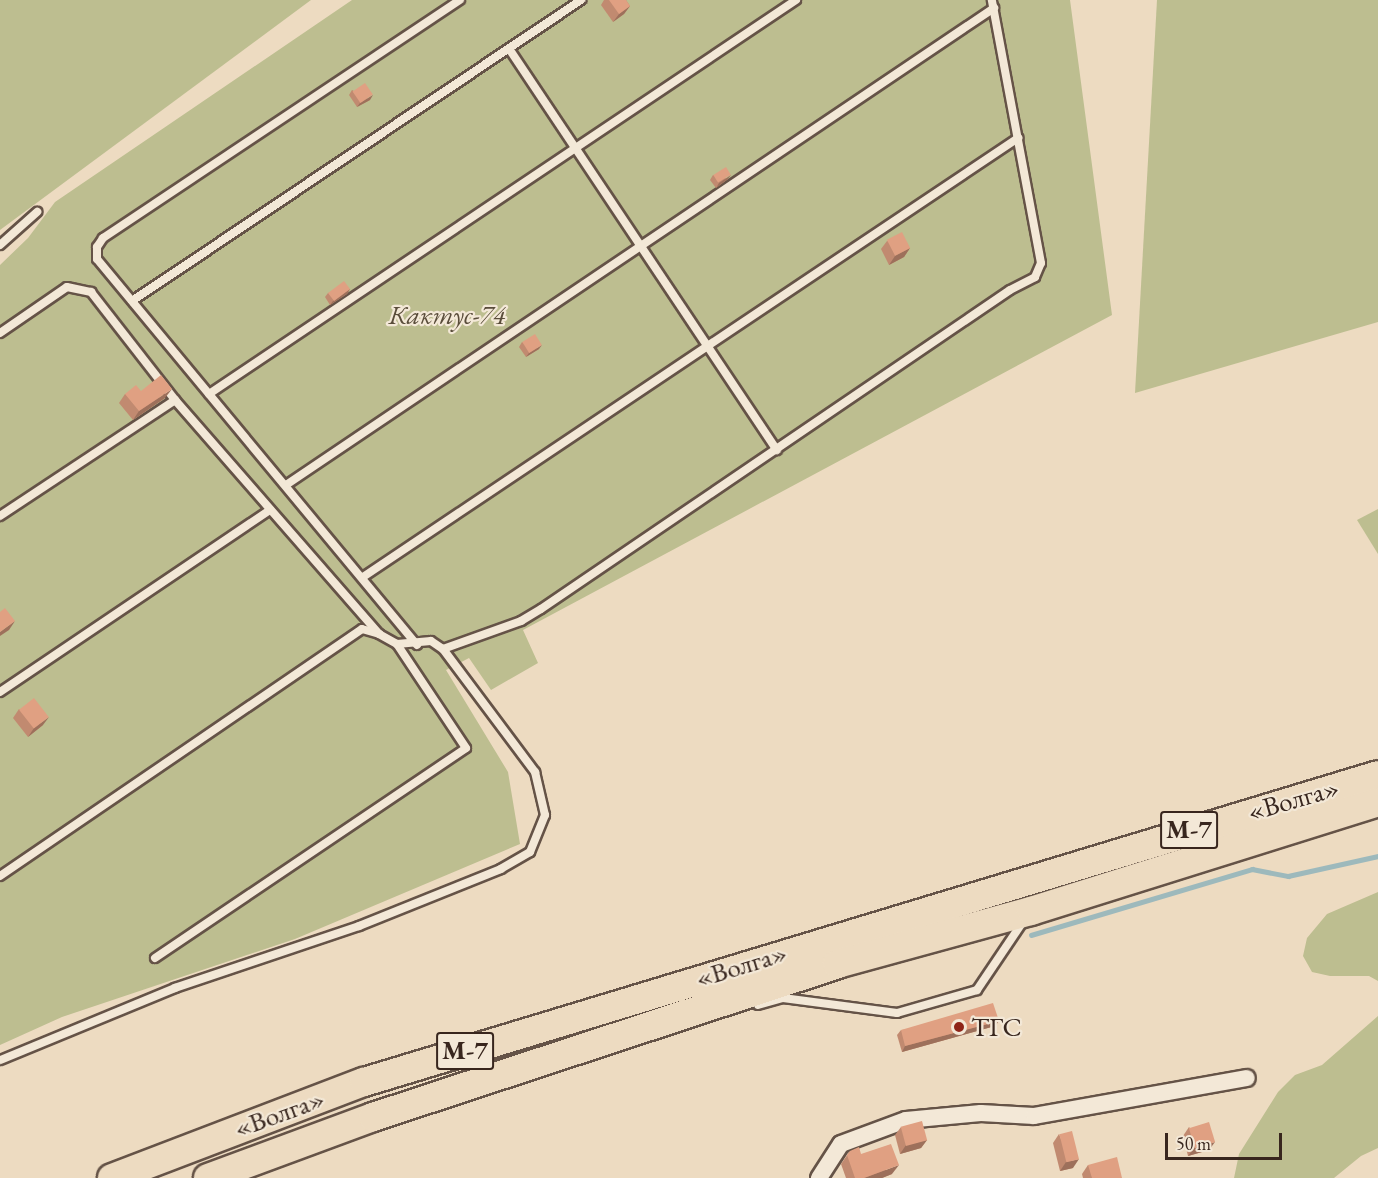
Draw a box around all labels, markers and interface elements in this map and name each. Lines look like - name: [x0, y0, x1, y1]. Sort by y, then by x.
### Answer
- park label: Кактус-74: [388, 299, 506, 331]
- street label: «Волга»: [1243, 770, 1343, 828]
- road number: М-7: [1159, 807, 1219, 853]
- street label: «Волга»: [691, 936, 791, 994]
- place label: ТГС: [971, 1011, 1022, 1043]
- marker: ТГС: [952, 1020, 966, 1034]
- road number: М-7: [435, 1028, 495, 1074]
- street label: «Волга»: [229, 1082, 329, 1144]
- scale bar: [1168, 1121, 1285, 1159]
- text: 50 m: [1176, 1132, 1211, 1155]

